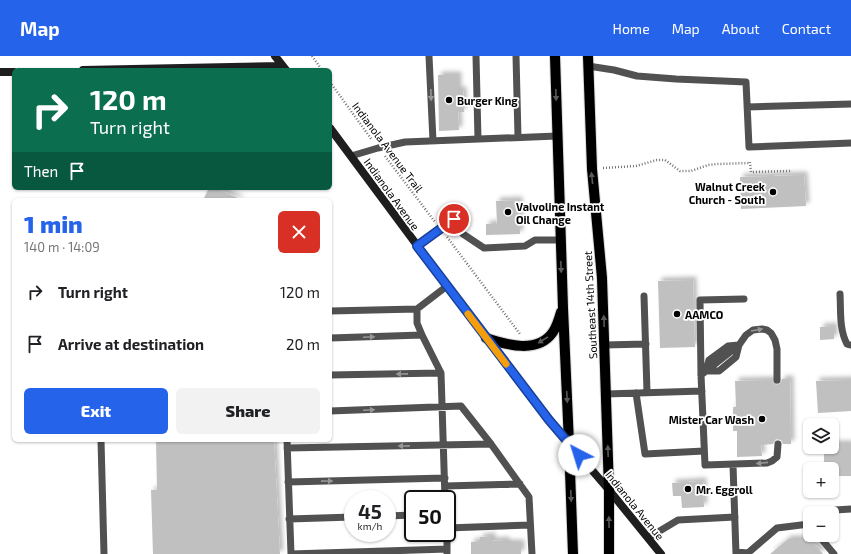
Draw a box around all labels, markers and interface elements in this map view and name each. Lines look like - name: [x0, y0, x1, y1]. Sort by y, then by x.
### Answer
- text: Map: [20, 17, 60, 40]
- text: Home: [613, 20, 650, 37]
- text: Map: [672, 20, 700, 37]
- text: About: [722, 20, 760, 37]
- text: Contact: [782, 20, 831, 37]
- text: 120 m: [90, 82, 167, 116]
- icon: right: [24, 84, 76, 136]
- one-way arrow: [427, 89, 434, 101]
- one-way arrow: [553, 89, 559, 102]
- place label: Burger King: [457, 94, 518, 107]
- marker: Burger King: [444, 95, 454, 105]
- street label: Indianola Avenue Trail: [350, 99, 426, 195]
- text: Turn right: [90, 116, 170, 138]
- street label: Indianola Avenue: [362, 155, 422, 233]
- icon: arrive: [66, 160, 88, 182]
- text: Then: [24, 162, 58, 180]
- one-way arrow: [589, 172, 596, 184]
- place label: Walnut Creek Church - South: [689, 180, 766, 206]
- marker: Walnut Creek Church - South: [768, 187, 778, 197]
- place label: Valvoline Instant Oil Change: [516, 200, 605, 226]
- pin: [437, 202, 471, 236]
- marker: Valvoline Instant Oil Change: [503, 207, 513, 217]
- icon: arrive: [443, 208, 465, 230]
- text: 1 min: [24, 209, 83, 238]
- button: close: [278, 211, 320, 253]
- text: 140 m · 14:09: [24, 239, 100, 255]
- street label: Southeast 14th Street: [581, 251, 599, 359]
- one-way arrow: [558, 261, 565, 273]
- icon: right: [24, 281, 46, 303]
- text: Turn right: [58, 283, 128, 301]
- text: 120 m: [280, 283, 320, 301]
- place label: AAMCO: [685, 308, 724, 321]
- marker: AAMCO: [672, 309, 682, 319]
- one-way arrow: [600, 315, 607, 327]
- one-way arrow: [750, 327, 763, 333]
- icon: arrive: [24, 333, 46, 355]
- one-way arrow: [363, 334, 376, 340]
- text: Arrive at destination: [58, 335, 204, 353]
- text: 20 m: [286, 335, 320, 353]
- one-way arrow: [537, 337, 548, 344]
- one-way arrow: [395, 371, 408, 377]
- button: Exit: [24, 388, 168, 434]
- button: Share: [176, 388, 320, 434]
- one-way arrow: [563, 391, 570, 403]
- one-way arrow: [363, 406, 375, 413]
- place label: Mister Car Wash: [669, 413, 754, 426]
- marker: Mister Car Wash: [757, 414, 767, 424]
- map controls: [803, 418, 839, 542]
- button: layers: [803, 418, 839, 454]
- position arrow: [558, 434, 600, 476]
- one-way arrow: [397, 443, 410, 449]
- one-way arrow: [605, 444, 611, 457]
- one-way arrow: [756, 459, 768, 466]
- button: +: [803, 462, 839, 498]
- street label: Indianola Avenue: [603, 468, 667, 542]
- one-way arrow: [321, 478, 334, 484]
- place label: Mr. Eggroll: [696, 483, 753, 496]
- marker: Mr. Eggroll: [683, 484, 693, 494]
- speed limit sign: 50: [404, 490, 456, 542]
- one-way arrow: [568, 490, 574, 503]
- text: 45: [358, 499, 382, 523]
- button: −: [803, 506, 839, 542]
- one-way arrow: [606, 515, 612, 528]
- text: km/h: [358, 520, 382, 532]

